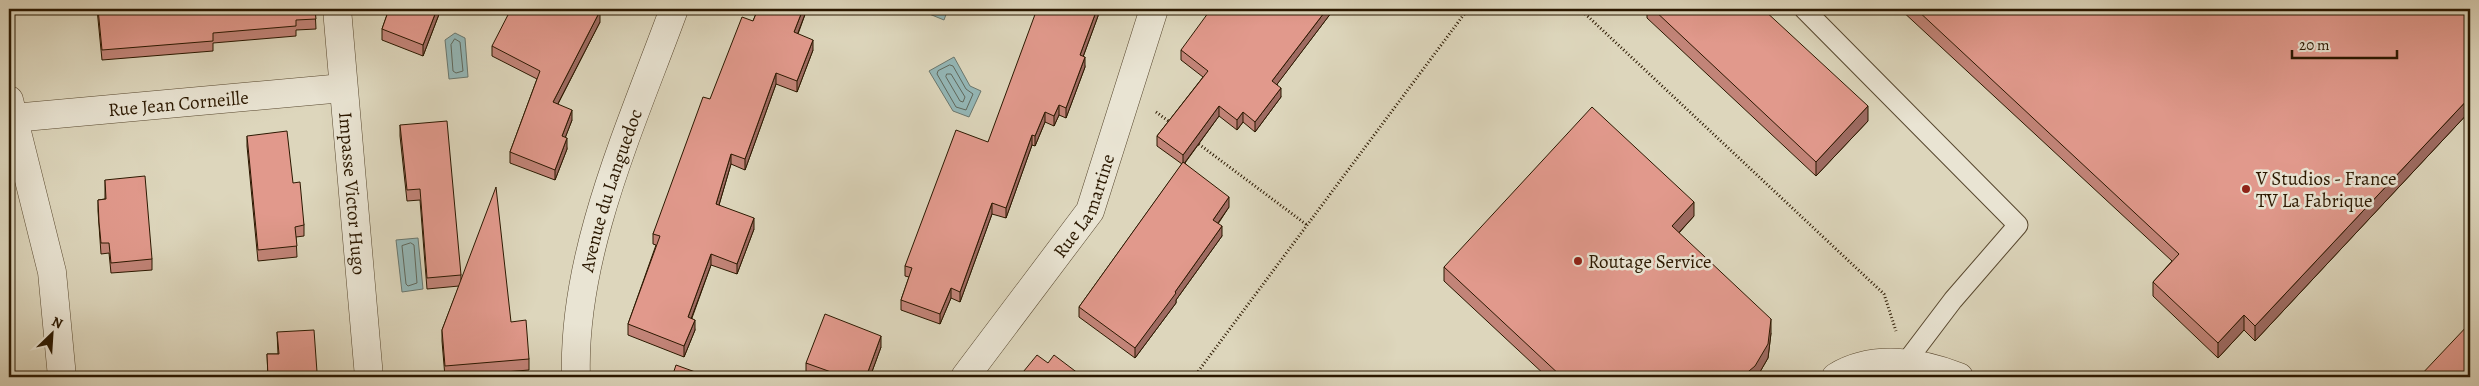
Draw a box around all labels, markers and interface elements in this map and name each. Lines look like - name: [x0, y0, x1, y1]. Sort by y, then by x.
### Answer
- scale bar: [2292, 28, 2396, 60]
- text: 20 m: [2299, 35, 2330, 55]
- street label: Rue Jean Corneille: [107, 85, 250, 123]
- street label: Avenue du Languedoc: [574, 105, 649, 275]
- street label: Impasse Victor Hugo: [332, 111, 372, 276]
- street label: Rue Lamartine: [1047, 151, 1121, 263]
- place label: V Studios - France TV La Fabrique: [2255, 166, 2397, 214]
- marker: V Studios - France TV La Fabrique: [2240, 183, 2252, 195]
- place label: Routage Service: [1588, 249, 1712, 275]
- marker: Routage Service: [1572, 255, 1584, 267]
- north arrow: [28, 308, 78, 358]
- text: N: [49, 312, 66, 333]

